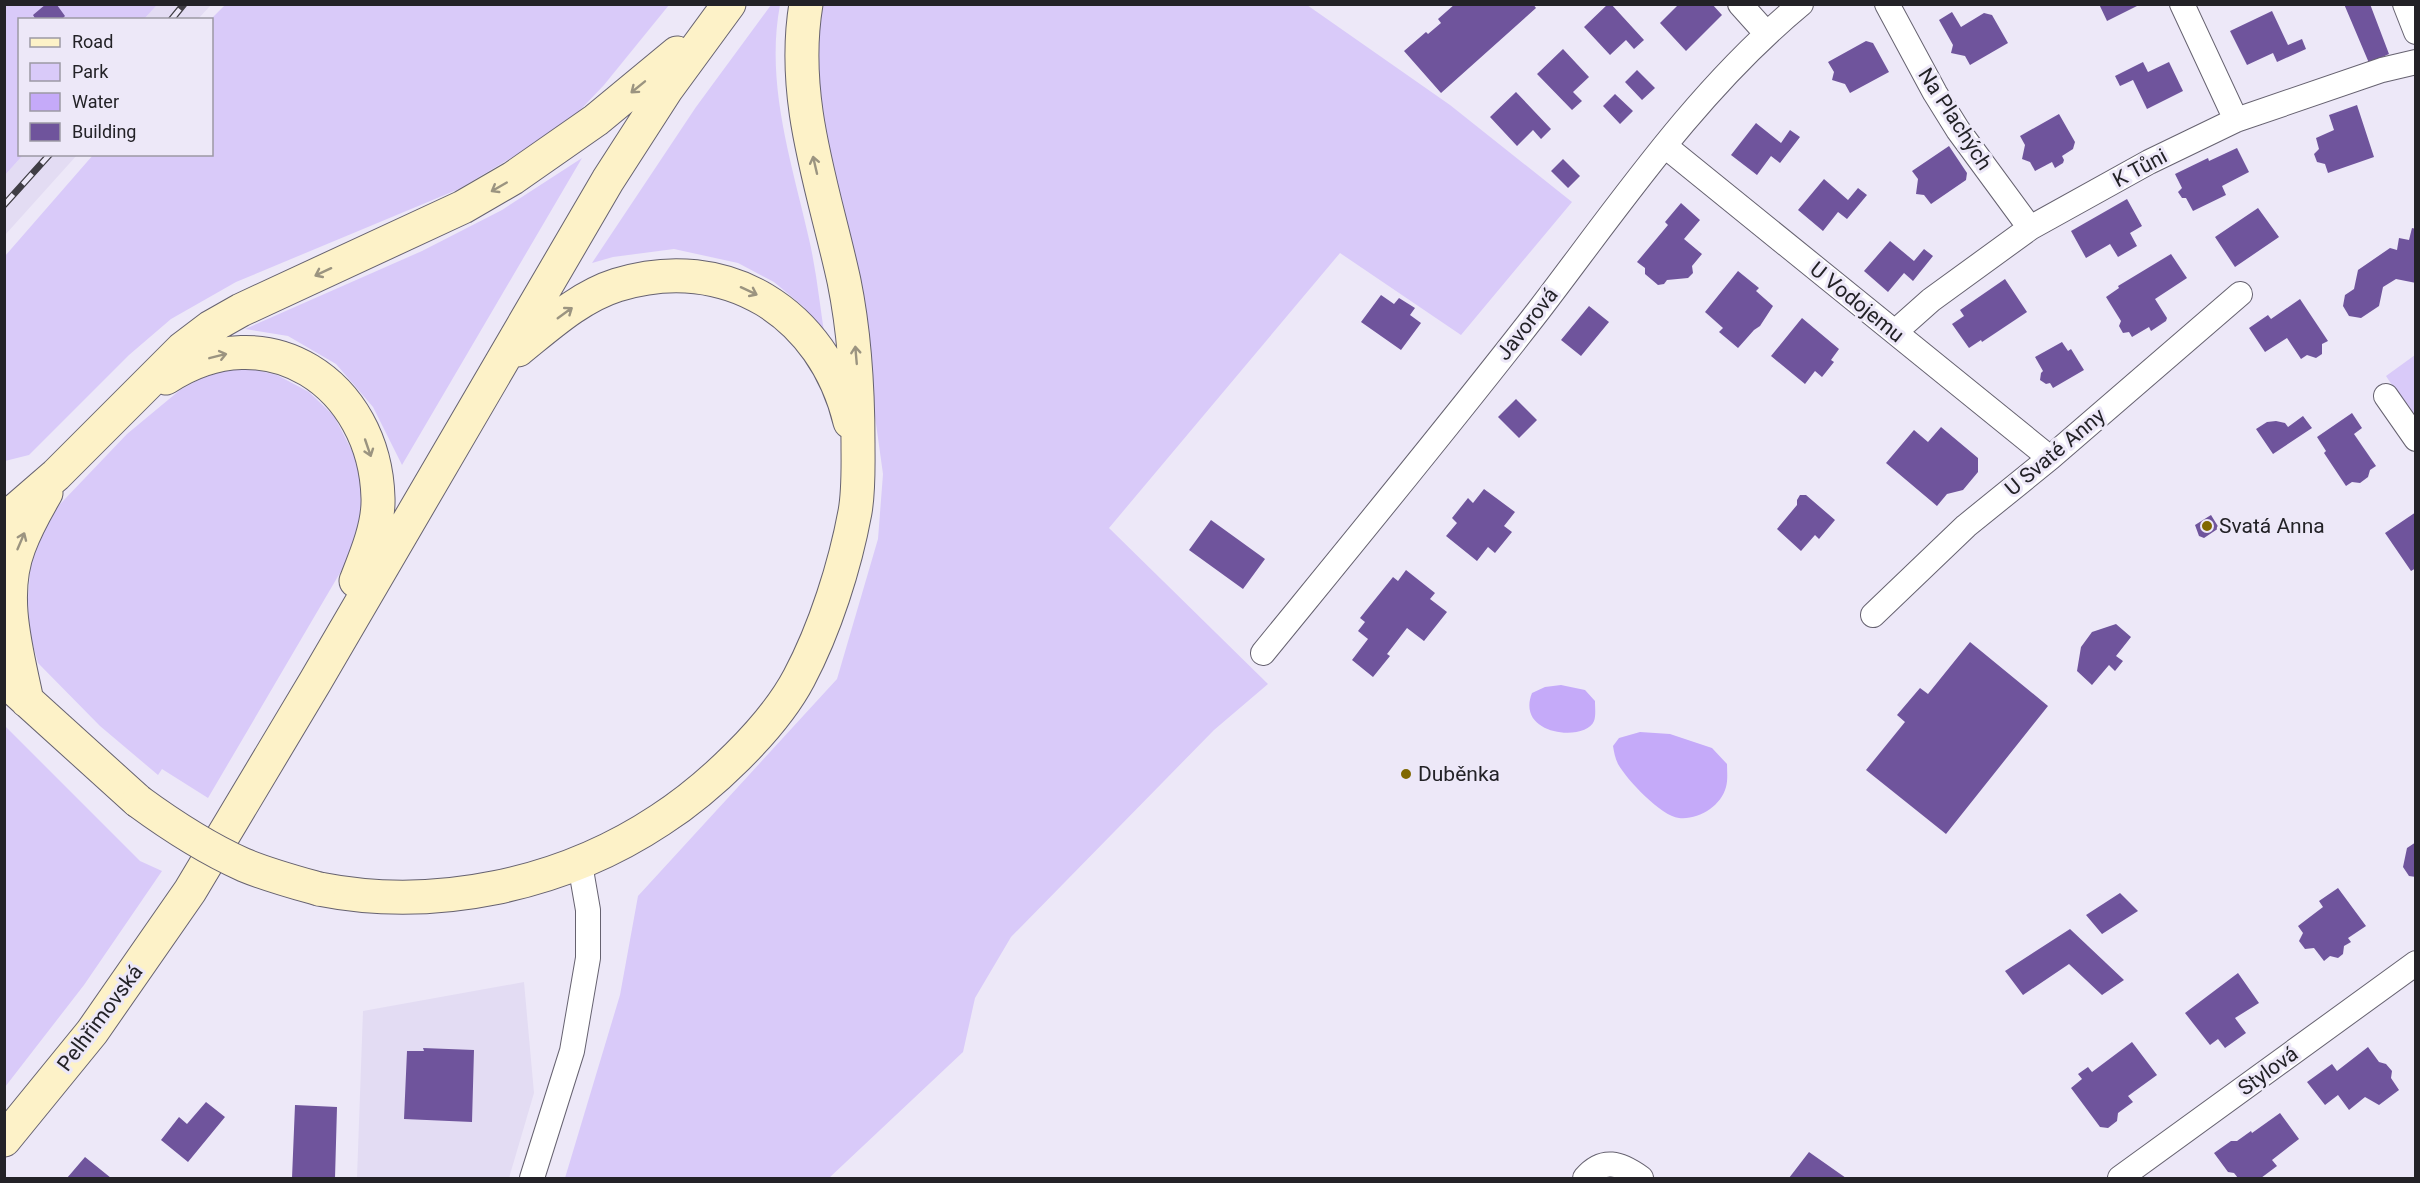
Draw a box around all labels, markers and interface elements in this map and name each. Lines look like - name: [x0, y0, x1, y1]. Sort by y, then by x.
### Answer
- legend: [18, 18, 213, 156]
- text: Road: [72, 31, 113, 52]
- text: Park: [72, 61, 109, 82]
- street label: Na Plachých: [1913, 64, 1997, 174]
- one-way arrow: [630, 80, 646, 93]
- text: Water: [72, 91, 119, 112]
- text: Building: [72, 121, 136, 142]
- street label: K Tůni: [2109, 144, 2171, 192]
- one-way arrow: [809, 155, 821, 174]
- one-way arrow: [491, 181, 508, 193]
- street label: U Vodojemu: [1805, 257, 1909, 347]
- one-way arrow: [315, 267, 333, 278]
- street label: Javorová: [1491, 283, 1563, 365]
- one-way arrow: [740, 285, 758, 297]
- one-way arrow: [556, 307, 572, 320]
- one-way arrow: [850, 346, 861, 366]
- one-way arrow: [208, 350, 227, 361]
- street label: U Svaté Anny: [2000, 403, 2110, 501]
- one-way arrow: [364, 438, 375, 457]
- place label: Svatá Anna: [2219, 514, 2325, 538]
- marker: Svatá Anna: [2200, 519, 2214, 533]
- one-way arrow: [16, 532, 27, 550]
- place label: Duběnka: [1418, 762, 1500, 786]
- marker: Duběnka: [1399, 767, 1413, 781]
- street label: Pelhřimovská: [52, 960, 148, 1076]
- street label: Stylová: [2234, 1041, 2302, 1101]

